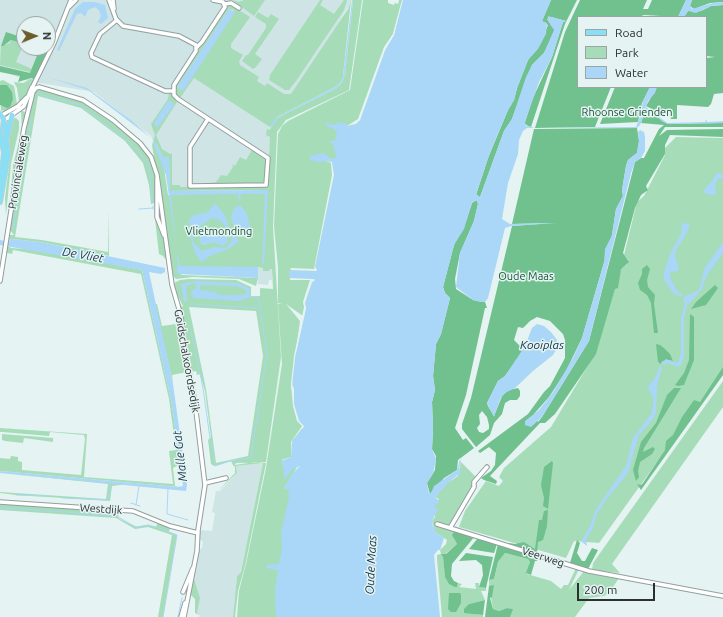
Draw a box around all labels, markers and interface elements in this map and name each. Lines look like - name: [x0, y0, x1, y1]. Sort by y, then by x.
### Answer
- north arrow: [16, 16, 56, 56]
- legend: [577, 16, 707, 88]
- text: Road: [615, 26, 643, 39]
- text: N: [41, 32, 53, 40]
- text: Park: [615, 46, 639, 59]
- text: Water: [615, 66, 648, 79]
- park label: Rhoonse Grienden: [582, 105, 672, 119]
- street label: Provincialeweg: [6, 134, 30, 210]
- park label: Vlietmonding: [186, 224, 252, 238]
- water label: De Vliet: [61, 244, 105, 266]
- park label: Oude Maas: [498, 269, 554, 283]
- street label: Goidschalxoordsedijk: [171, 308, 203, 414]
- water label: Kooiplas: [520, 338, 564, 352]
- water label: Malle Gat: [170, 430, 190, 482]
- street label: Westdijk: [79, 501, 123, 517]
- water label: Oude Maas: [362, 535, 380, 595]
- street label: Veerweg: [520, 544, 566, 570]
- scale bar: [579, 575, 657, 601]
- text: 200 m: [584, 583, 617, 596]

